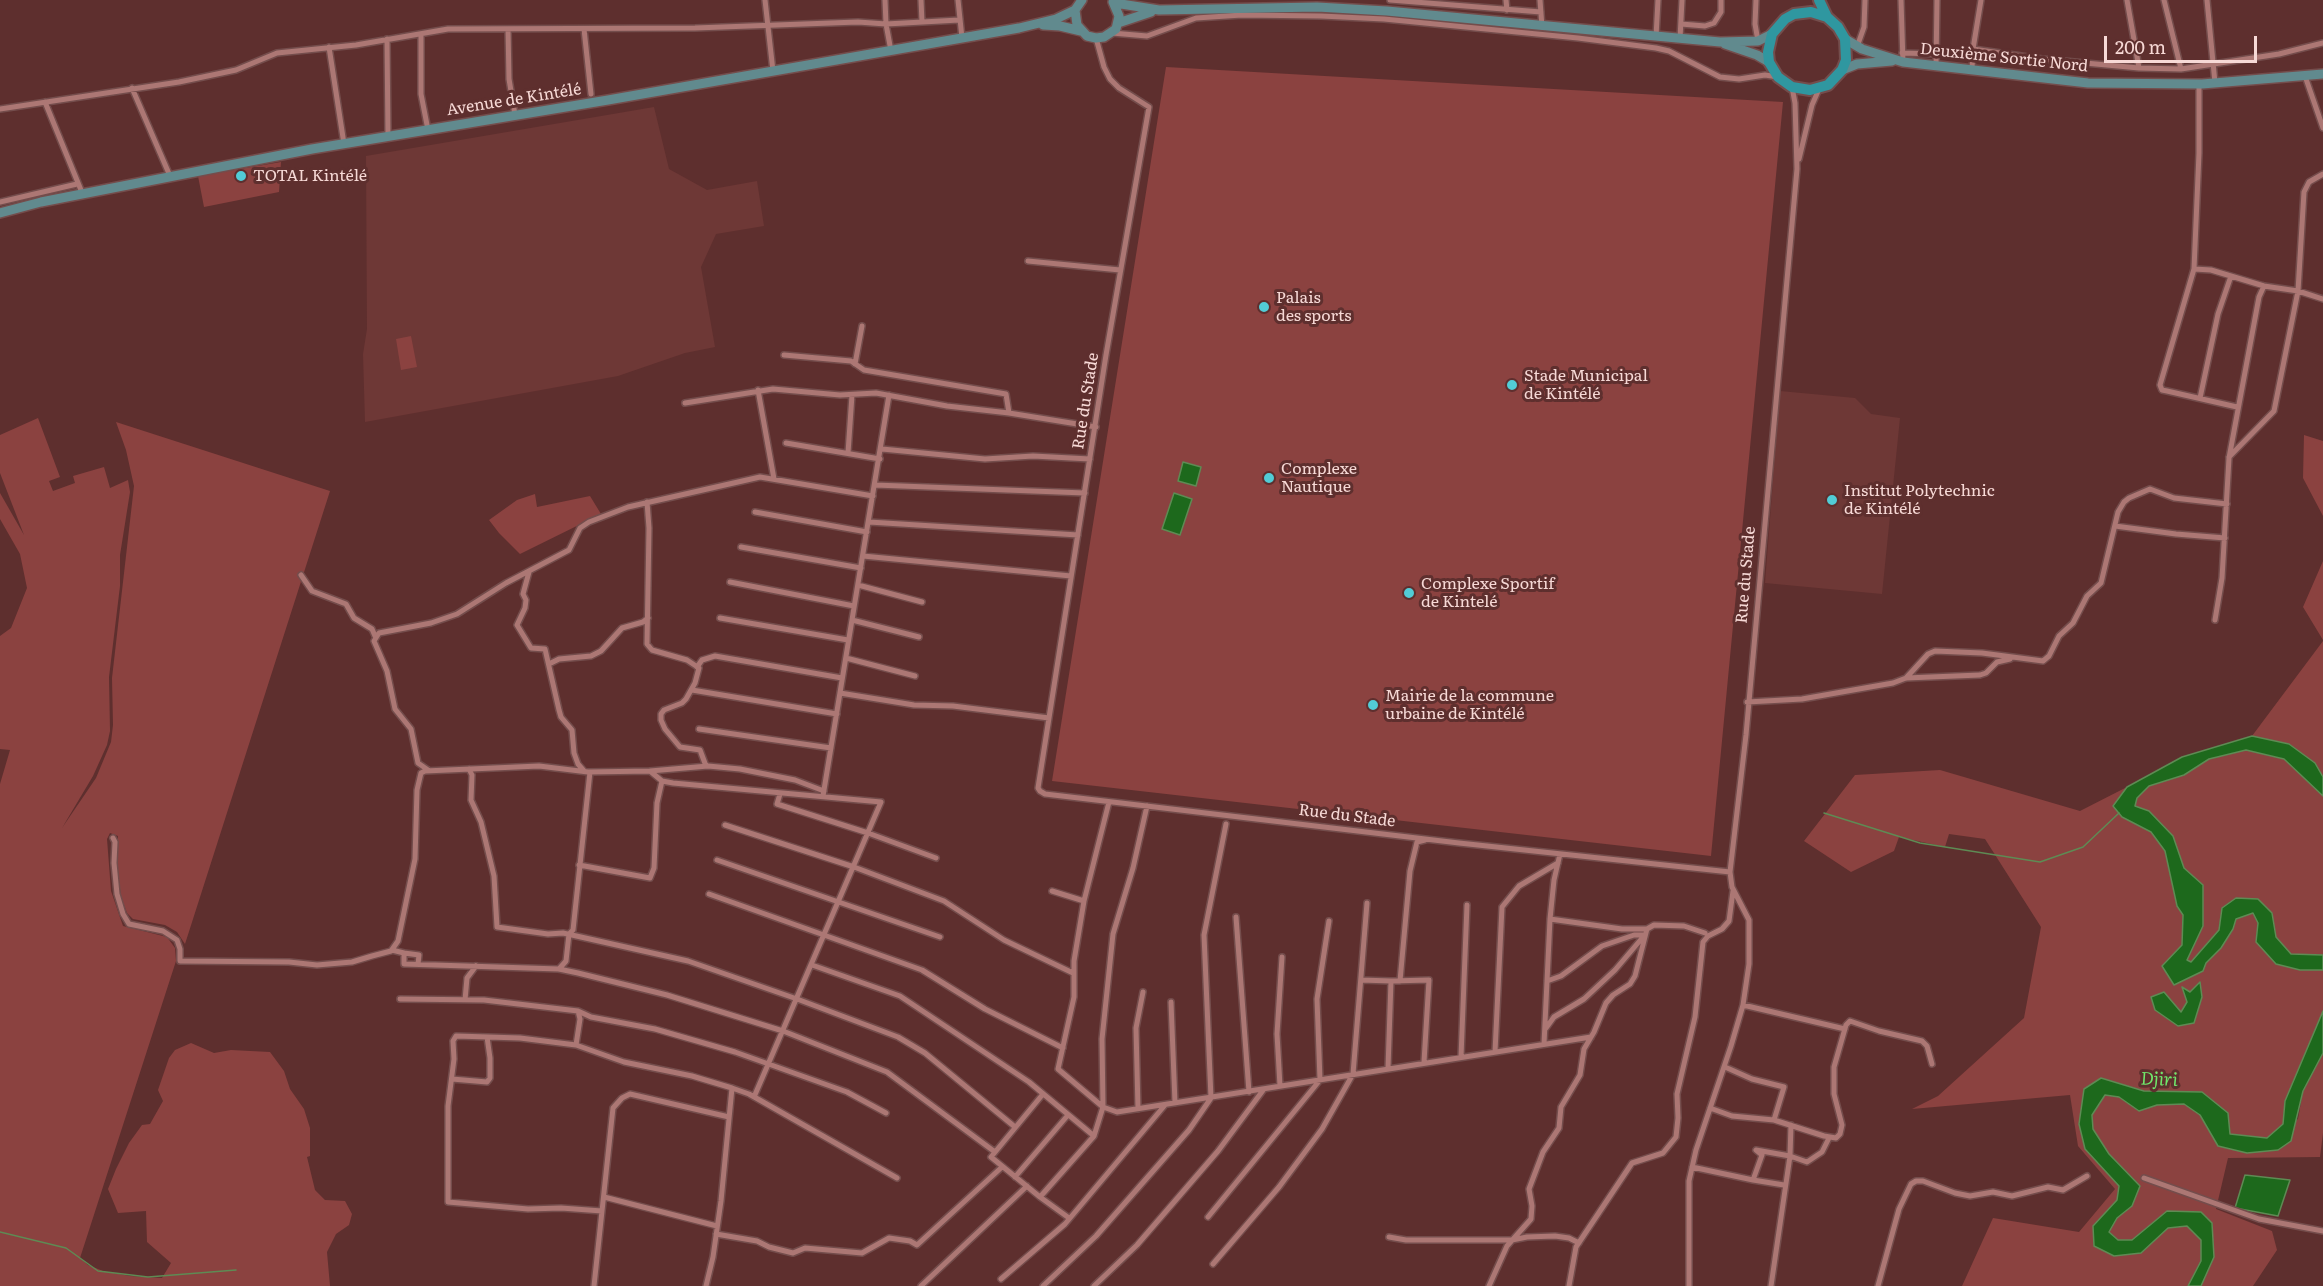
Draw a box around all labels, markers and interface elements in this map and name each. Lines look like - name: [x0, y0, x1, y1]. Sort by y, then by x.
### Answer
- scale bar: [2107, 24, 2260, 62]
- text: 200 m: [2115, 33, 2166, 60]
- street label: Deuxième Sortie Nord: [1919, 40, 2089, 76]
- street label: Avenue de Kintélé: [445, 80, 583, 120]
- place label: TOTAL Kintélé: [253, 166, 367, 186]
- marker: TOTAL Kintélé: [234, 169, 248, 183]
- place label: Palais des sports: [1276, 288, 1351, 326]
- marker: Palais des sports: [1257, 300, 1271, 314]
- street label: Rue du Stade: [1069, 351, 1103, 451]
- place label: Stade Municipal de Kintélé: [1524, 366, 1648, 404]
- marker: Stade Municipal de Kintélé: [1505, 378, 1519, 392]
- place label: Complexe Nautique: [1281, 459, 1357, 497]
- marker: Complexe Nautique: [1262, 471, 1276, 485]
- place label: Institut Polytechnic de Kintélé: [1844, 481, 1995, 519]
- marker: Institut Polytechnic de Kintélé: [1825, 493, 1839, 507]
- street label: Rue du Stade: [1732, 526, 1760, 624]
- place label: Complexe Sportif de Kintelé: [1421, 574, 1554, 612]
- marker: Complexe Sportif de Kintelé: [1402, 586, 1416, 600]
- place label: Mairie de la commune urbaine de Kintélé: [1385, 686, 1554, 724]
- marker: Mairie de la commune urbaine de Kintélé: [1366, 698, 1380, 712]
- street label: Rue du Stade: [1297, 801, 1397, 831]
- water label: Djiri: [2140, 1069, 2178, 1091]

